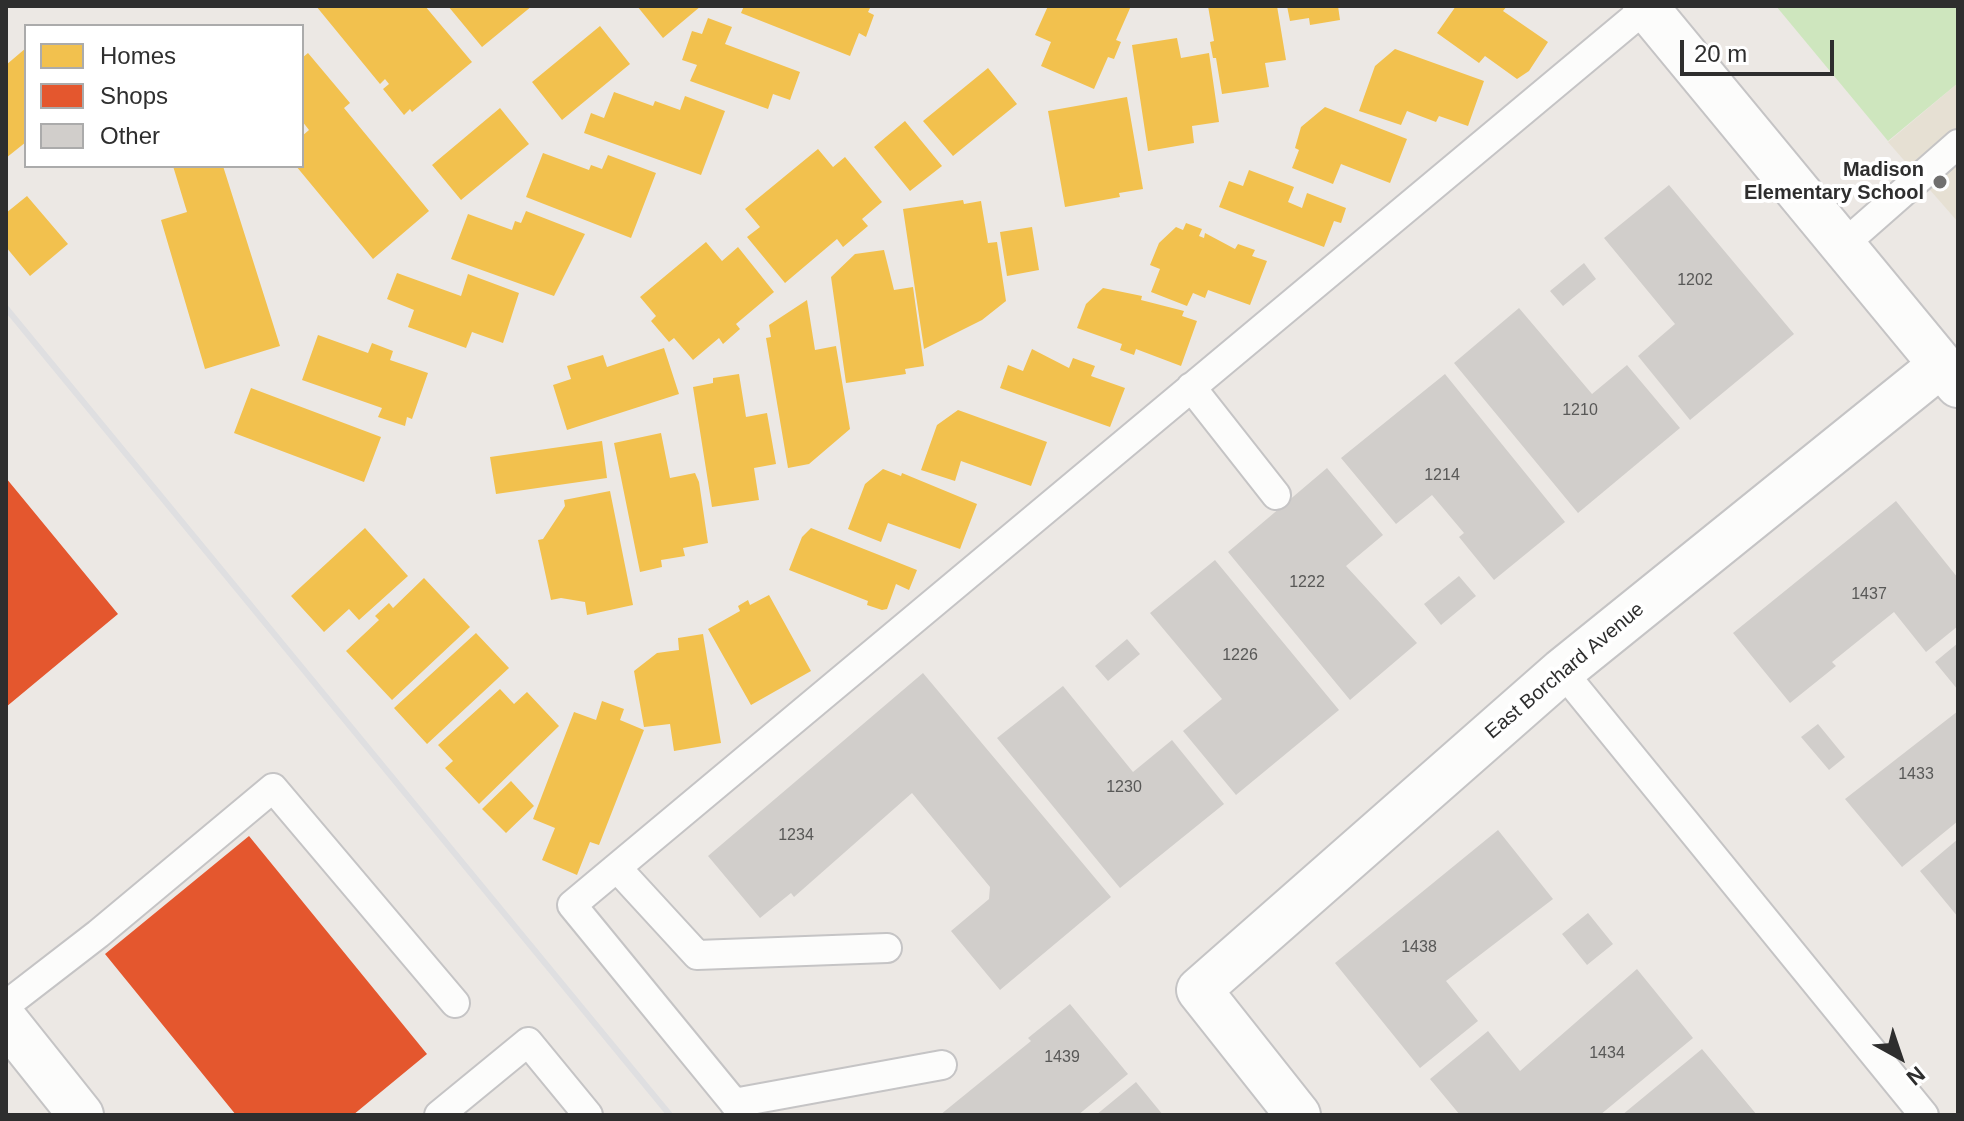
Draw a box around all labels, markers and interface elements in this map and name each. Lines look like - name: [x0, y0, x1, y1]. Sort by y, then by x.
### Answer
- legend: [24, 24, 304, 168]
- scale bar: [1684, 24, 1838, 74]
- text: 20 m: [1694, 40, 1747, 67]
- text: Homes: [100, 42, 176, 69]
- text: Shops: [100, 82, 168, 109]
- text: Other: [100, 122, 160, 149]
- place label: Madison Elementary School: [1744, 158, 1924, 205]
- marker: Madison Elementary School: [1931, 173, 1949, 191]
- house number: 1202: [1677, 271, 1713, 291]
- house number: 1210: [1562, 401, 1598, 421]
- house number: 1214: [1424, 466, 1460, 486]
- house number: 1222: [1289, 573, 1325, 593]
- house number: 1437: [1851, 585, 1887, 605]
- street label: East Borchard Avenue: [1481, 598, 1649, 744]
- house number: 1226: [1222, 646, 1258, 666]
- house number: 1433: [1898, 765, 1934, 785]
- house number: 1230: [1106, 778, 1142, 798]
- house number: 1234: [778, 826, 814, 846]
- house number: 1438: [1401, 938, 1437, 958]
- north arrow: [1860, 1017, 1940, 1097]
- house number: 1434: [1589, 1044, 1625, 1064]
- house number: 1439: [1044, 1048, 1080, 1068]
- text: N: [1902, 1061, 1930, 1090]

